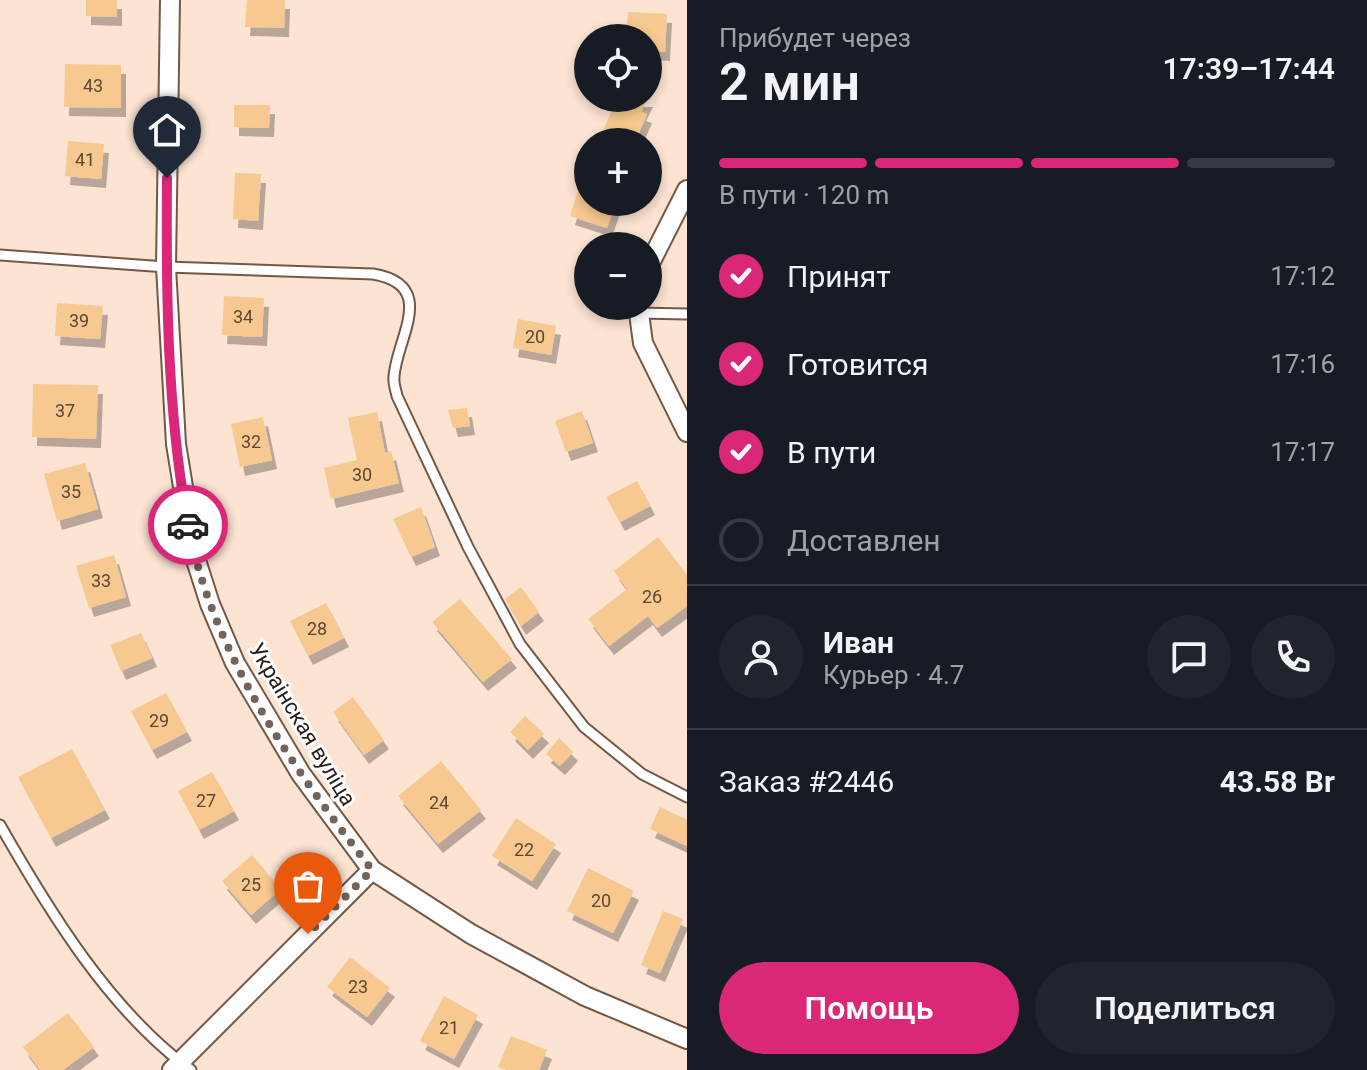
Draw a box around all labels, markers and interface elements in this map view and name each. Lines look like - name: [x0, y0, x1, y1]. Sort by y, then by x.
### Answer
- text: Прибудет через: [719, 23, 911, 53]
- map controls: [574, 24, 662, 320]
- button: locate: [574, 24, 662, 112]
- text: 17:39–17:44: [1162, 51, 1335, 86]
- text: 2 мин: [719, 52, 860, 113]
- house number: 43: [83, 75, 103, 96]
- pin: [133, 96, 201, 178]
- icon: home: [145, 108, 189, 152]
- button: +: [574, 128, 662, 216]
- house number: 41: [75, 149, 95, 170]
- text: В пути · 120 m: [719, 180, 889, 210]
- button: −: [574, 232, 662, 320]
- icon: check: [719, 254, 763, 298]
- text: Принят: [787, 259, 891, 294]
- text: 17:12: [1270, 261, 1335, 291]
- house number: 34: [233, 306, 253, 327]
- house number: 39: [69, 310, 89, 331]
- house number: 20: [525, 326, 545, 347]
- icon: check: [719, 342, 763, 386]
- text: Готовится: [787, 347, 929, 382]
- text: 17:16: [1270, 349, 1335, 379]
- house number: 37: [55, 400, 75, 421]
- icon: check: [719, 430, 763, 474]
- house number: 32: [241, 431, 261, 452]
- text: В пути: [787, 435, 876, 470]
- text: 17:17: [1270, 437, 1335, 467]
- house number: 30: [352, 464, 372, 485]
- house number: 35: [61, 481, 81, 502]
- courier: [148, 485, 228, 565]
- icon: car: [166, 503, 210, 547]
- text: Доставлен: [787, 523, 941, 558]
- house number: 33: [91, 570, 111, 591]
- house number: 26: [642, 586, 662, 607]
- button: person: [719, 615, 803, 699]
- button: chat: [1147, 615, 1231, 699]
- button: phone: [1251, 615, 1335, 699]
- house number: 28: [307, 618, 327, 639]
- text: Иван: [823, 625, 894, 660]
- street label: Украінская вуліца: [244, 638, 361, 810]
- text: Курьер · 4.7: [823, 660, 964, 690]
- house number: 29: [149, 710, 169, 731]
- text: Заказ #2446: [719, 764, 894, 799]
- text: 43.58 Br: [1220, 764, 1335, 799]
- house number: 27: [196, 790, 216, 811]
- house number: 24: [429, 792, 449, 813]
- house number: 22: [514, 839, 534, 860]
- pin: [274, 852, 342, 934]
- icon: bag: [286, 864, 330, 908]
- house number: 25: [241, 874, 261, 895]
- house number: 20: [591, 890, 611, 911]
- button: Помощь: [719, 962, 1019, 1054]
- button: Поделиться: [1035, 962, 1335, 1054]
- house number: 23: [348, 976, 368, 997]
- house number: 21: [439, 1017, 459, 1038]

